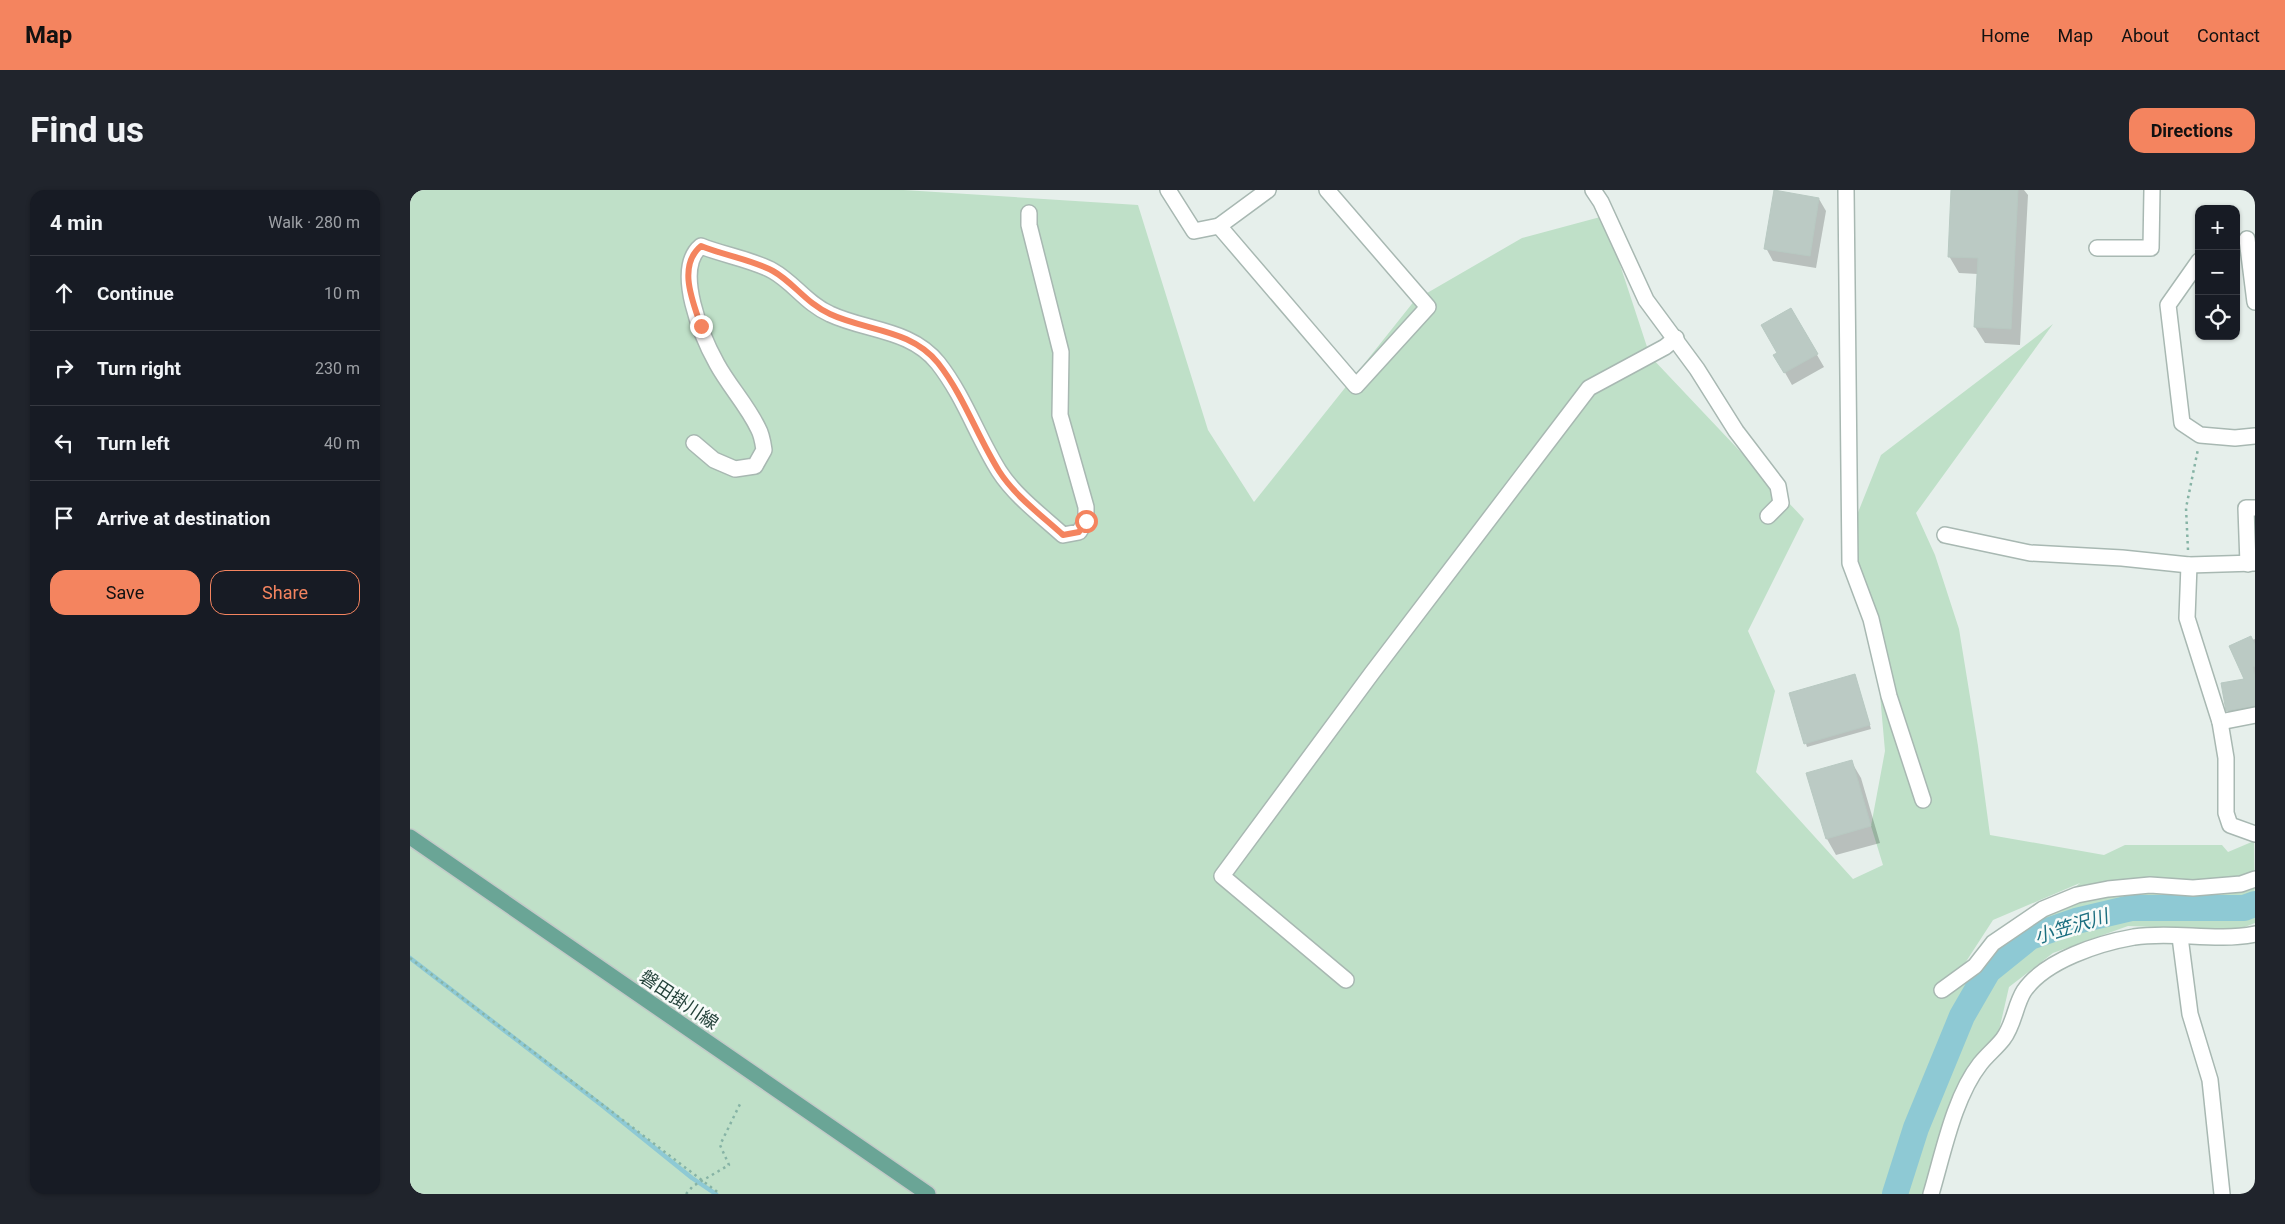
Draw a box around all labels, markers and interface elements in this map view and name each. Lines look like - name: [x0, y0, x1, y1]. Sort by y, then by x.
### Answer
- text: Map: [25, 21, 72, 49]
- text: Home: [1981, 25, 2030, 46]
- text: Map: [2058, 25, 2093, 46]
- text: About: [2121, 25, 2169, 46]
- text: Contact: [2197, 25, 2260, 46]
- button: Directions: [2129, 108, 2255, 153]
- text: Find us: [30, 110, 144, 151]
- map controls: [2195, 205, 2240, 340]
- button: +: [2195, 205, 2240, 250]
- text: 4 min: [50, 211, 103, 235]
- text: Walk · 280 m: [268, 213, 360, 232]
- button: −: [2195, 250, 2240, 295]
- icon: ahead: [50, 279, 78, 307]
- text: Continue: [97, 282, 174, 305]
- text: 10 m: [324, 284, 360, 303]
- button: locate: [2195, 295, 2240, 340]
- route end: [690, 315, 713, 338]
- icon: right: [50, 354, 78, 382]
- text: Turn right: [97, 357, 181, 380]
- text: 230 m: [315, 359, 360, 378]
- icon: left: [50, 429, 78, 457]
- text: Turn left: [97, 432, 170, 455]
- text: 40 m: [324, 434, 360, 453]
- icon: arrive: [50, 504, 78, 532]
- text: Arrive at destination: [97, 507, 270, 530]
- route start: [1075, 510, 1098, 533]
- button: Save: [50, 570, 200, 615]
- button: Share: [210, 570, 360, 615]
- water label: 小笠沢川: [2031, 904, 2113, 949]
- street label: 磐田掛川線: [636, 966, 722, 1033]

